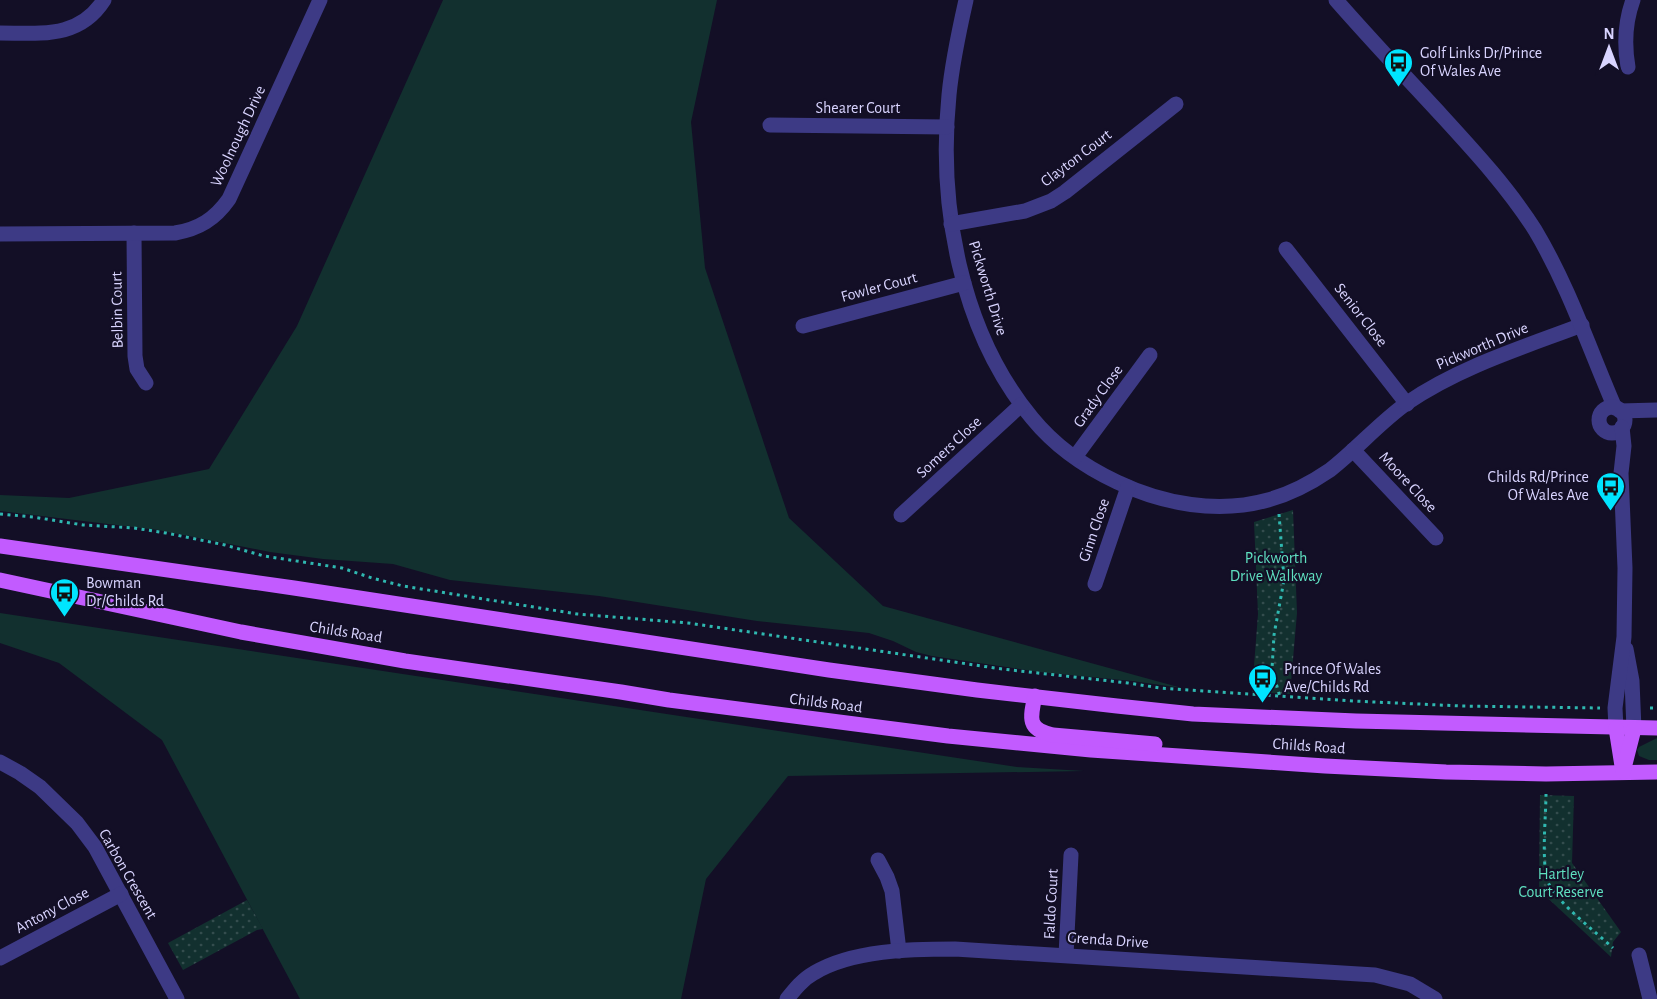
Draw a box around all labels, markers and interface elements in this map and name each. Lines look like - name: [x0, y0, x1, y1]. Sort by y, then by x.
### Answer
- north arrow: [1579, 18, 1639, 78]
- text: N: [1603, 26, 1615, 42]
- place label: Golf Links Dr/Prince Of Wales Ave: [1420, 45, 1542, 79]
- bus stop icon: Golf Links Dr/Prince Of Wales Ave: [1383, 46, 1415, 88]
- street label: Woolnough Drive: [208, 83, 268, 189]
- street label: Shearer Court: [816, 100, 900, 116]
- street label: Clayton Court: [1038, 126, 1115, 190]
- street label: Pickworth Drive: [966, 239, 1010, 337]
- street label: Fowler Court: [839, 269, 919, 305]
- street label: Belbin Court: [108, 271, 126, 349]
- street label: Senior Close: [1331, 280, 1391, 350]
- street label: Pickworth Drive: [1434, 319, 1530, 373]
- street label: Grady Close: [1070, 362, 1127, 431]
- street label: Somers Close: [913, 413, 985, 481]
- street label: Moore Close: [1376, 449, 1440, 515]
- place label: Childs Rd/Prince Of Wales Ave: [1488, 469, 1589, 503]
- bus stop icon: Childs Rd/Prince Of Wales Ave: [1594, 470, 1626, 512]
- street label: Ginn Close: [1076, 496, 1112, 564]
- park label: Pickworth Drive Walkway: [1230, 550, 1322, 585]
- place label: Bowman Dr/Childs Rd: [86, 575, 164, 609]
- bus stop icon: Bowman Dr/Childs Rd: [49, 576, 81, 618]
- street label: Childs Road: [309, 618, 383, 646]
- place label: Prince Of Wales Ave/Childs Rd: [1284, 661, 1381, 695]
- bus stop icon: Prince Of Wales Ave/Childs Rd: [1247, 662, 1279, 704]
- street label: Childs Road: [789, 691, 863, 715]
- street label: Childs Road: [1272, 735, 1346, 757]
- street label: Carbon Crescent: [96, 826, 160, 922]
- park label: Hartley Court Reserve: [1518, 866, 1604, 900]
- street label: Faldo Court: [1041, 868, 1061, 940]
- street label: Antony Close: [13, 884, 92, 937]
- street label: Grenda Drive: [1067, 929, 1149, 951]

